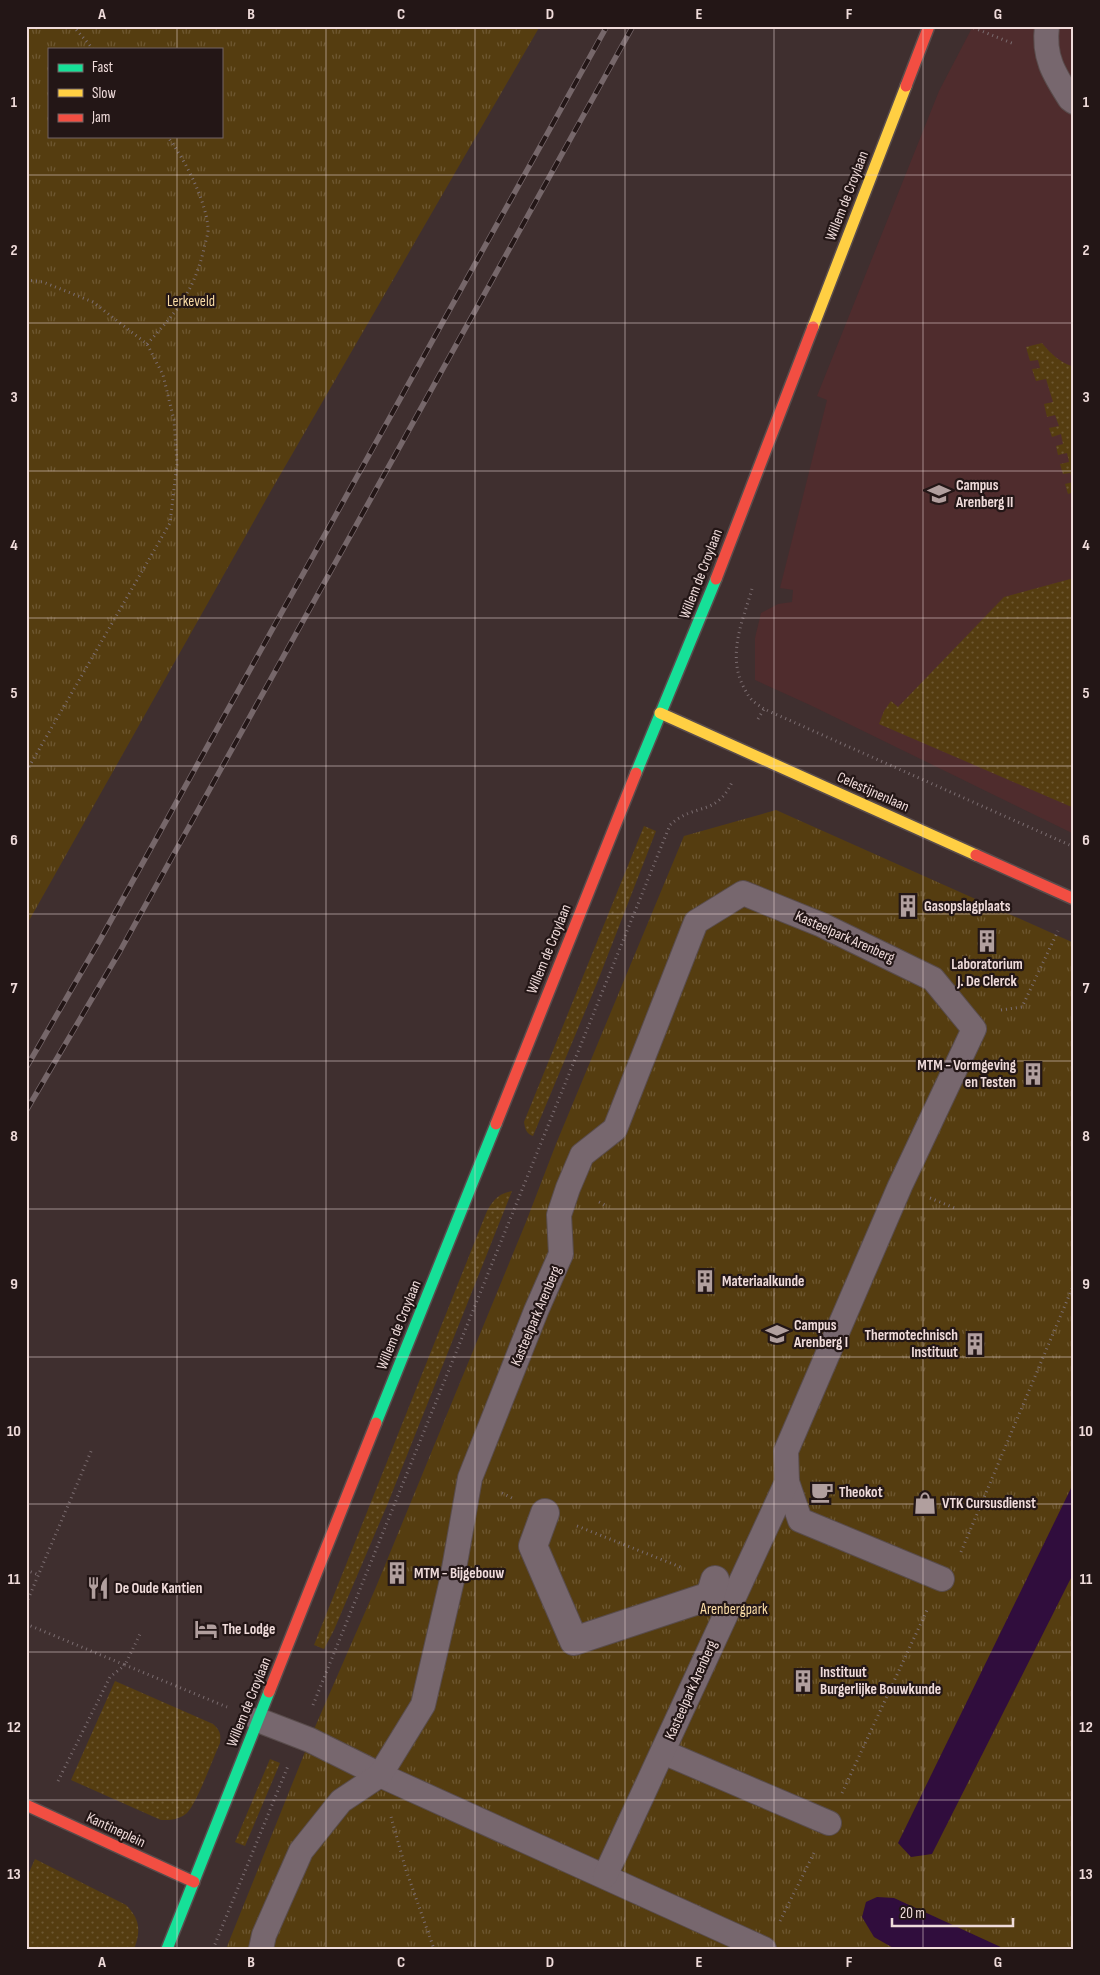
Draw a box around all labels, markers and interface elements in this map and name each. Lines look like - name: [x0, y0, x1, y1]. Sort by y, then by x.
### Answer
- text: A: [97, 5, 106, 24]
- text: B: [247, 5, 255, 24]
- text: C: [397, 5, 405, 24]
- text: D: [546, 5, 554, 24]
- text: E: [696, 5, 703, 24]
- text: F: [846, 5, 853, 24]
- text: G: [994, 5, 1002, 24]
- legend: [48, 48, 222, 138]
- text: Fast: [92, 58, 114, 77]
- text: Slow: [92, 84, 116, 103]
- text: 1: [11, 93, 18, 112]
- text: 1: [1083, 93, 1090, 112]
- text: Jam: [91, 108, 110, 127]
- street label: Willem de Croylaan: [821, 148, 873, 244]
- text: 2: [10, 241, 18, 260]
- text: 2: [1082, 241, 1090, 260]
- park label: Lerkeveld: [167, 292, 215, 311]
- text: 3: [10, 388, 18, 407]
- text: 3: [1082, 388, 1090, 407]
- place label: Campus Arenberg II: [955, 476, 1013, 512]
- school or university icon: Campus Arenberg II: [926, 481, 952, 507]
- street label: Willem de Croylaan: [675, 526, 727, 622]
- text: 4: [10, 536, 18, 555]
- text: 4: [1082, 536, 1090, 555]
- text: 5: [10, 684, 18, 703]
- text: 5: [1082, 684, 1090, 703]
- street label: Celestijnenlaan: [834, 768, 912, 816]
- text: 6: [10, 831, 18, 850]
- text: 6: [1082, 831, 1090, 850]
- building icon: Gasopslagplaats: [895, 893, 921, 919]
- place label: Gasopslagplaats: [924, 897, 1011, 916]
- street label: Willem de Croylaan: [522, 901, 576, 997]
- street label: Kasteelpark Arenberg: [792, 907, 898, 967]
- building icon: Laboratorium J. De Clerck: [974, 928, 1000, 954]
- place label: Laboratorium J. De Clerck: [951, 955, 1023, 991]
- text: 7: [11, 979, 18, 998]
- text: 7: [1083, 979, 1090, 998]
- place label: MTM - Vormgeving en Testen: [917, 1056, 1017, 1092]
- building icon: MTM - Vormgeving en Testen: [1020, 1061, 1046, 1087]
- text: 8: [10, 1127, 18, 1146]
- text: 8: [1082, 1127, 1090, 1146]
- street label: Kasteelpark Arenberg: [506, 1263, 566, 1369]
- building icon: Materiaalkunde: [692, 1268, 718, 1294]
- place label: Materiaalkunde: [722, 1272, 804, 1291]
- text: 9: [10, 1275, 18, 1294]
- text: 9: [1082, 1275, 1090, 1294]
- street label: Willem de Croylaan: [372, 1277, 426, 1373]
- place label: Campus Arenberg I: [793, 1316, 848, 1352]
- school or university icon: Campus Arenberg I: [764, 1321, 790, 1347]
- place label: Thermotechnisch Instituut: [865, 1326, 958, 1362]
- building icon: Thermotechnisch Instituut: [962, 1331, 988, 1357]
- text: 10: [7, 1422, 21, 1441]
- text: 10: [1079, 1422, 1093, 1441]
- cafe icon: Theokot: [809, 1479, 835, 1505]
- place label: Theokot: [839, 1483, 883, 1502]
- shop icon: VTK Cursusdienst: [912, 1490, 938, 1516]
- place label: VTK Cursusdienst: [942, 1494, 1036, 1513]
- building icon: MTM - Bijgebouw: [384, 1560, 410, 1586]
- place label: MTM - Bijgebouw: [414, 1564, 504, 1583]
- text: 11: [8, 1570, 21, 1589]
- text: 11: [1080, 1570, 1093, 1589]
- restaurant icon: De Oude Kantien: [85, 1575, 111, 1601]
- place label: De Oude Kantien: [115, 1579, 202, 1598]
- park label: Arenbergpark: [699, 1600, 768, 1619]
- hotel icon: The Lodge: [193, 1616, 219, 1642]
- place label: The Lodge: [222, 1620, 275, 1639]
- street label: Kasteelpark Arenberg: [661, 1637, 721, 1743]
- street label: Willem de Croylaan: [222, 1654, 276, 1750]
- place label: Instituut Burgerlijke Bouwkunde: [820, 1663, 941, 1699]
- building icon: Instituut Burgerlijke Bouwkunde: [790, 1668, 816, 1694]
- text: 12: [7, 1718, 21, 1737]
- text: 12: [1079, 1718, 1093, 1737]
- street label: Kantineplein: [83, 1808, 149, 1852]
- text: 13: [7, 1865, 21, 1884]
- text: 13: [1079, 1865, 1093, 1884]
- scale bar: [892, 1895, 1014, 1927]
- text: 20 m: [900, 1904, 925, 1923]
- text: A: [97, 1953, 106, 1972]
- text: B: [247, 1953, 255, 1972]
- text: C: [397, 1953, 405, 1972]
- text: D: [546, 1953, 554, 1972]
- text: E: [696, 1953, 703, 1972]
- text: F: [846, 1953, 853, 1972]
- text: G: [994, 1953, 1002, 1972]

